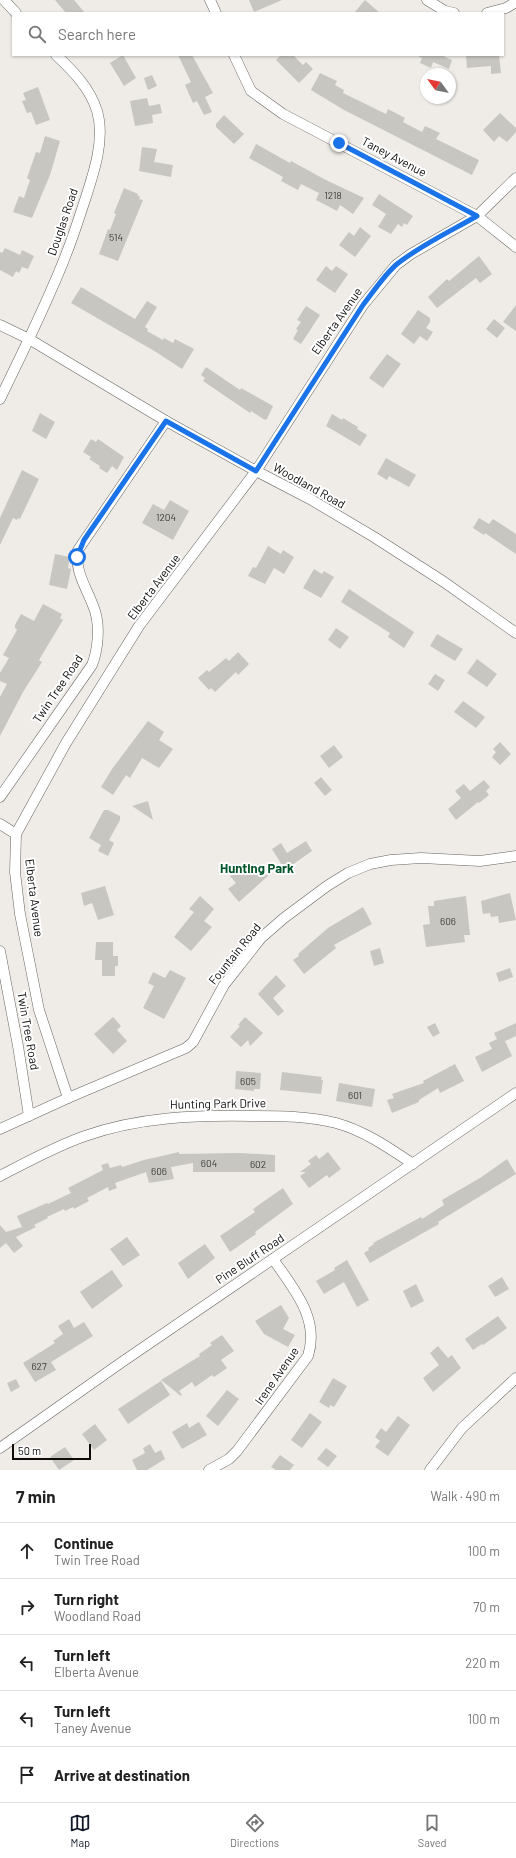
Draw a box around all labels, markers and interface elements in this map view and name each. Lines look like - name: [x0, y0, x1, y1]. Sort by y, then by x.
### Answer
- search box: [12, 12, 504, 56]
- icon: search: [26, 23, 48, 45]
- text: Search here: [58, 25, 136, 43]
- north arrow: [420, 68, 456, 104]
- street label: Taney Avenue: [360, 133, 429, 179]
- route end: [330, 134, 348, 152]
- street label: Douglas Road: [44, 186, 80, 257]
- house number: 1218: [324, 189, 342, 201]
- house number: 514: [109, 231, 123, 243]
- street label: Elberta Avenue: [308, 284, 364, 357]
- street label: Woodland Road: [271, 460, 348, 511]
- house number: 1204: [156, 511, 176, 523]
- route start: [68, 548, 86, 566]
- street label: Elberta Avenue: [124, 551, 182, 622]
- street label: Twin Tree Road: [29, 652, 85, 725]
- street label: Elberta Avenue: [23, 858, 47, 938]
- district label: Hunting Park: [220, 860, 294, 876]
- house number: 606: [440, 915, 456, 927]
- street label: Fountain Road: [205, 920, 263, 987]
- street label: Twin Tree Road: [15, 991, 43, 1071]
- house number: 605: [240, 1075, 256, 1087]
- house number: 601: [348, 1089, 362, 1101]
- street label: Hunting Park Drive: [170, 1095, 266, 1111]
- house number: 604: [201, 1157, 217, 1169]
- house number: 602: [250, 1158, 266, 1170]
- house number: 606: [151, 1165, 167, 1177]
- street label: Pine Bluff Road: [213, 1230, 286, 1286]
- street label: Irene Avenue: [251, 1344, 301, 1407]
- house number: 627: [31, 1360, 47, 1372]
- scale bar: [12, 1442, 91, 1461]
- text: 50 m: [18, 1444, 41, 1457]
- text: 7 min: [16, 1486, 56, 1506]
- text: Walk · 490 m: [430, 1488, 500, 1504]
- text: Continue: [54, 1534, 114, 1552]
- icon: ahead: [16, 1540, 38, 1562]
- text: 100 m: [467, 1543, 500, 1559]
- text: Twin Tree Road: [54, 1552, 140, 1568]
- text: Turn right: [54, 1590, 119, 1608]
- icon: right: [16, 1596, 38, 1618]
- text: 70 m: [473, 1599, 500, 1615]
- text: Woodland Road: [54, 1608, 141, 1624]
- text: Turn left: [54, 1646, 110, 1664]
- icon: left: [16, 1652, 38, 1674]
- text: 220 m: [465, 1655, 500, 1671]
- text: Elberta Avenue: [54, 1664, 139, 1680]
- text: Turn left: [54, 1702, 110, 1720]
- icon: left: [16, 1708, 38, 1730]
- text: 100 m: [467, 1711, 500, 1727]
- text: Taney Avenue: [54, 1720, 131, 1736]
- icon: arrive: [16, 1764, 38, 1786]
- text: Arrive at destination: [54, 1766, 190, 1784]
- tab: Map: [69, 1812, 91, 1849]
- tab: Directions: [230, 1812, 279, 1849]
- tab: Saved: [418, 1812, 447, 1849]

